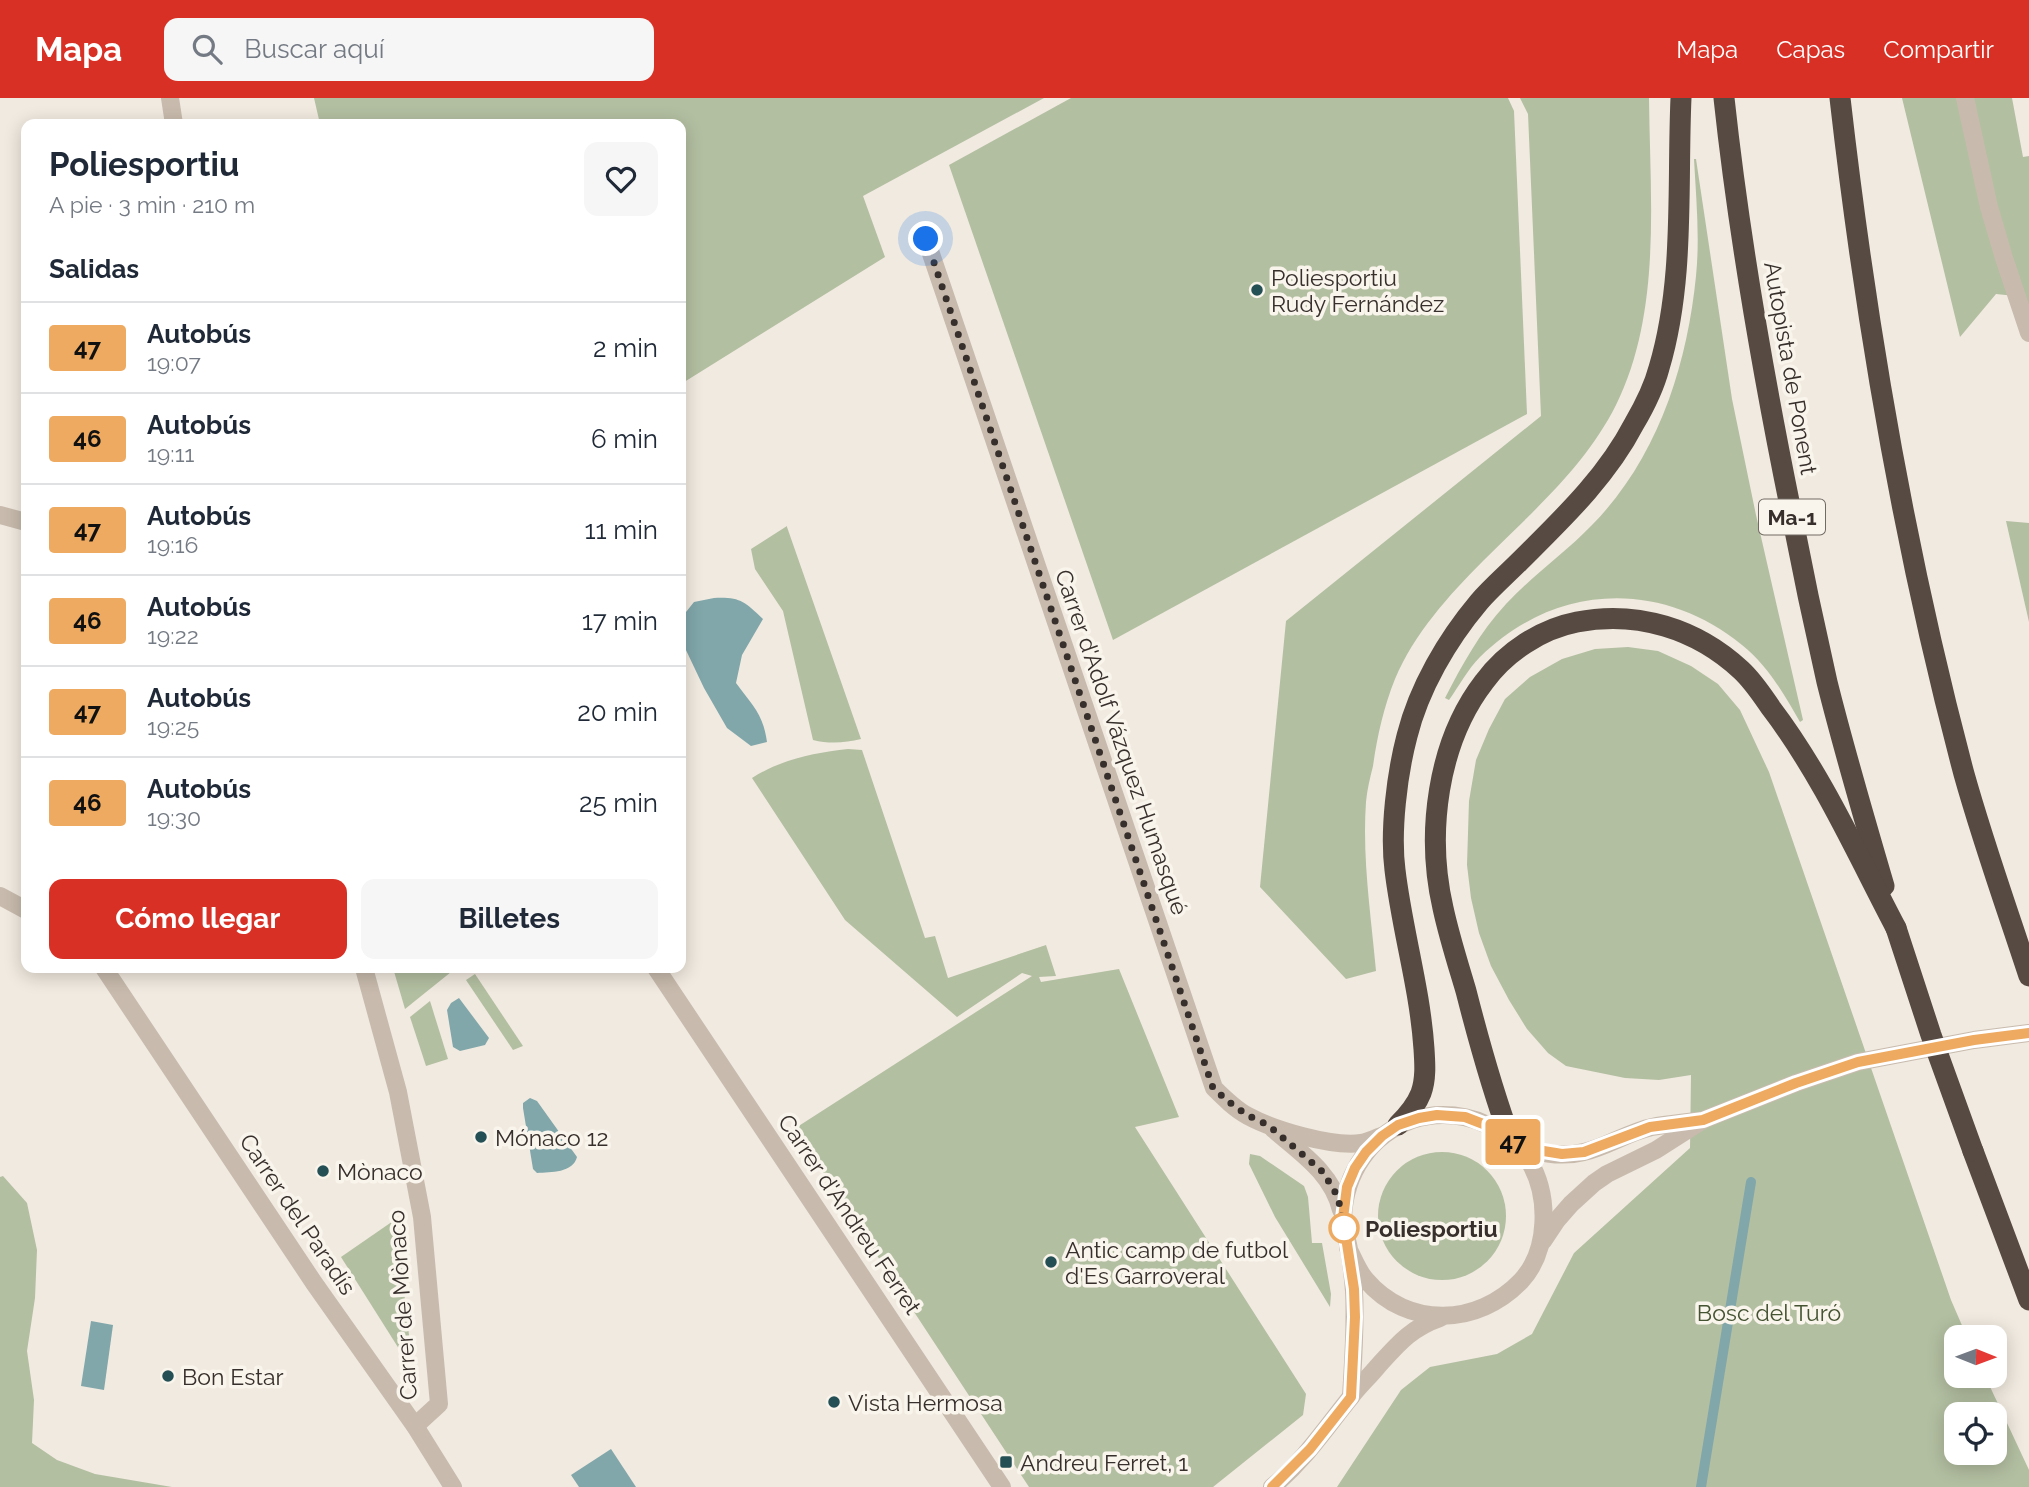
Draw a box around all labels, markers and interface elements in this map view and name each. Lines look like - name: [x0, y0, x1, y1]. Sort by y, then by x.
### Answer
- search box: [164, 18, 654, 81]
- text: Mapa: [35, 30, 122, 69]
- icon: search: [188, 30, 226, 68]
- text: Buscar aquí: [244, 34, 384, 64]
- text: Mapa: [1676, 35, 1738, 64]
- text: Capas: [1776, 35, 1845, 64]
- text: Compartir: [1883, 35, 1994, 64]
- button: heart: [584, 142, 658, 216]
- text: Poliesportiu: [49, 145, 239, 184]
- text: A pie · 3 min · 210 m: [49, 191, 255, 218]
- your location: [908, 221, 943, 256]
- text: Salidas: [49, 254, 139, 284]
- street label: Autopista de Ponent: [1759, 259, 1823, 477]
- place label: Poliesportiu Rudy Fernández: [1271, 264, 1444, 317]
- marker: Poliesportiu Rudy Fernández: [1249, 282, 1265, 298]
- text: Autobús: [147, 319, 251, 349]
- text: 47: [74, 333, 101, 362]
- text: 2 min: [593, 333, 658, 363]
- text: 19:07: [147, 349, 201, 376]
- text: Autobús: [147, 410, 251, 440]
- text: 46: [73, 424, 102, 453]
- text: 6 min: [591, 424, 658, 454]
- text: 19:11: [147, 440, 194, 467]
- road number: Ma-1: [1759, 500, 1825, 534]
- text: Autobús: [147, 501, 251, 531]
- text: 47: [74, 515, 101, 544]
- text: 11 min: [584, 515, 658, 545]
- text: 19:16: [147, 531, 198, 558]
- street label: Carrer d'Adolf Vázquez Humasqué: [1050, 566, 1194, 918]
- text: Autobús: [147, 592, 251, 622]
- text: 46: [73, 606, 102, 635]
- text: 17 min: [582, 606, 658, 636]
- text: 19:22: [147, 622, 199, 649]
- text: Autobús: [147, 683, 251, 713]
- text: 47: [74, 697, 101, 726]
- text: 20 min: [577, 697, 658, 727]
- text: 19:25: [147, 713, 199, 740]
- text: Autobús: [147, 774, 251, 804]
- text: 46: [73, 788, 102, 817]
- text: 25 min: [579, 788, 658, 818]
- text: 19:30: [147, 804, 201, 831]
- button: Cómo llegar: [49, 879, 347, 959]
- button: Billetes: [361, 879, 658, 959]
- street label: Carrer d'Andreu Ferret: [773, 1109, 927, 1319]
- line badge: 47: [1482, 1119, 1544, 1165]
- place label: Mónaco 12: [495, 1124, 609, 1151]
- text: 47: [1499, 1127, 1527, 1156]
- street label: Carrer del Paradís: [234, 1129, 362, 1299]
- marker: Mónaco 12: [473, 1129, 489, 1145]
- place label: Mònaco: [337, 1158, 423, 1185]
- marker: Mònaco: [315, 1163, 331, 1179]
- street label: Carrer de Mònaco: [382, 1209, 422, 1401]
- marker: Poliesportiu: [1329, 1213, 1359, 1243]
- place label: Poliesportiu: [1365, 1215, 1498, 1242]
- place label: Antic camp de futbol d'Es Garroveral: [1065, 1236, 1289, 1289]
- marker: Antic camp de futbol d'Es Garroveral: [1043, 1254, 1059, 1270]
- park label: Bosc del Turó: [1697, 1299, 1841, 1326]
- north arrow: [1944, 1325, 2007, 1388]
- map controls: [1944, 1325, 2007, 1465]
- place label: Bon Estar: [182, 1363, 284, 1390]
- marker: Bon Estar: [160, 1368, 176, 1384]
- place label: Vista Hermosa: [848, 1389, 1003, 1416]
- marker: Vista Hermosa: [826, 1394, 842, 1410]
- button: locate: [1944, 1402, 2007, 1465]
- place label: Andreu Ferret, 1: [1020, 1449, 1188, 1476]
- marker: Andreu Ferret, 1: [998, 1454, 1014, 1470]

